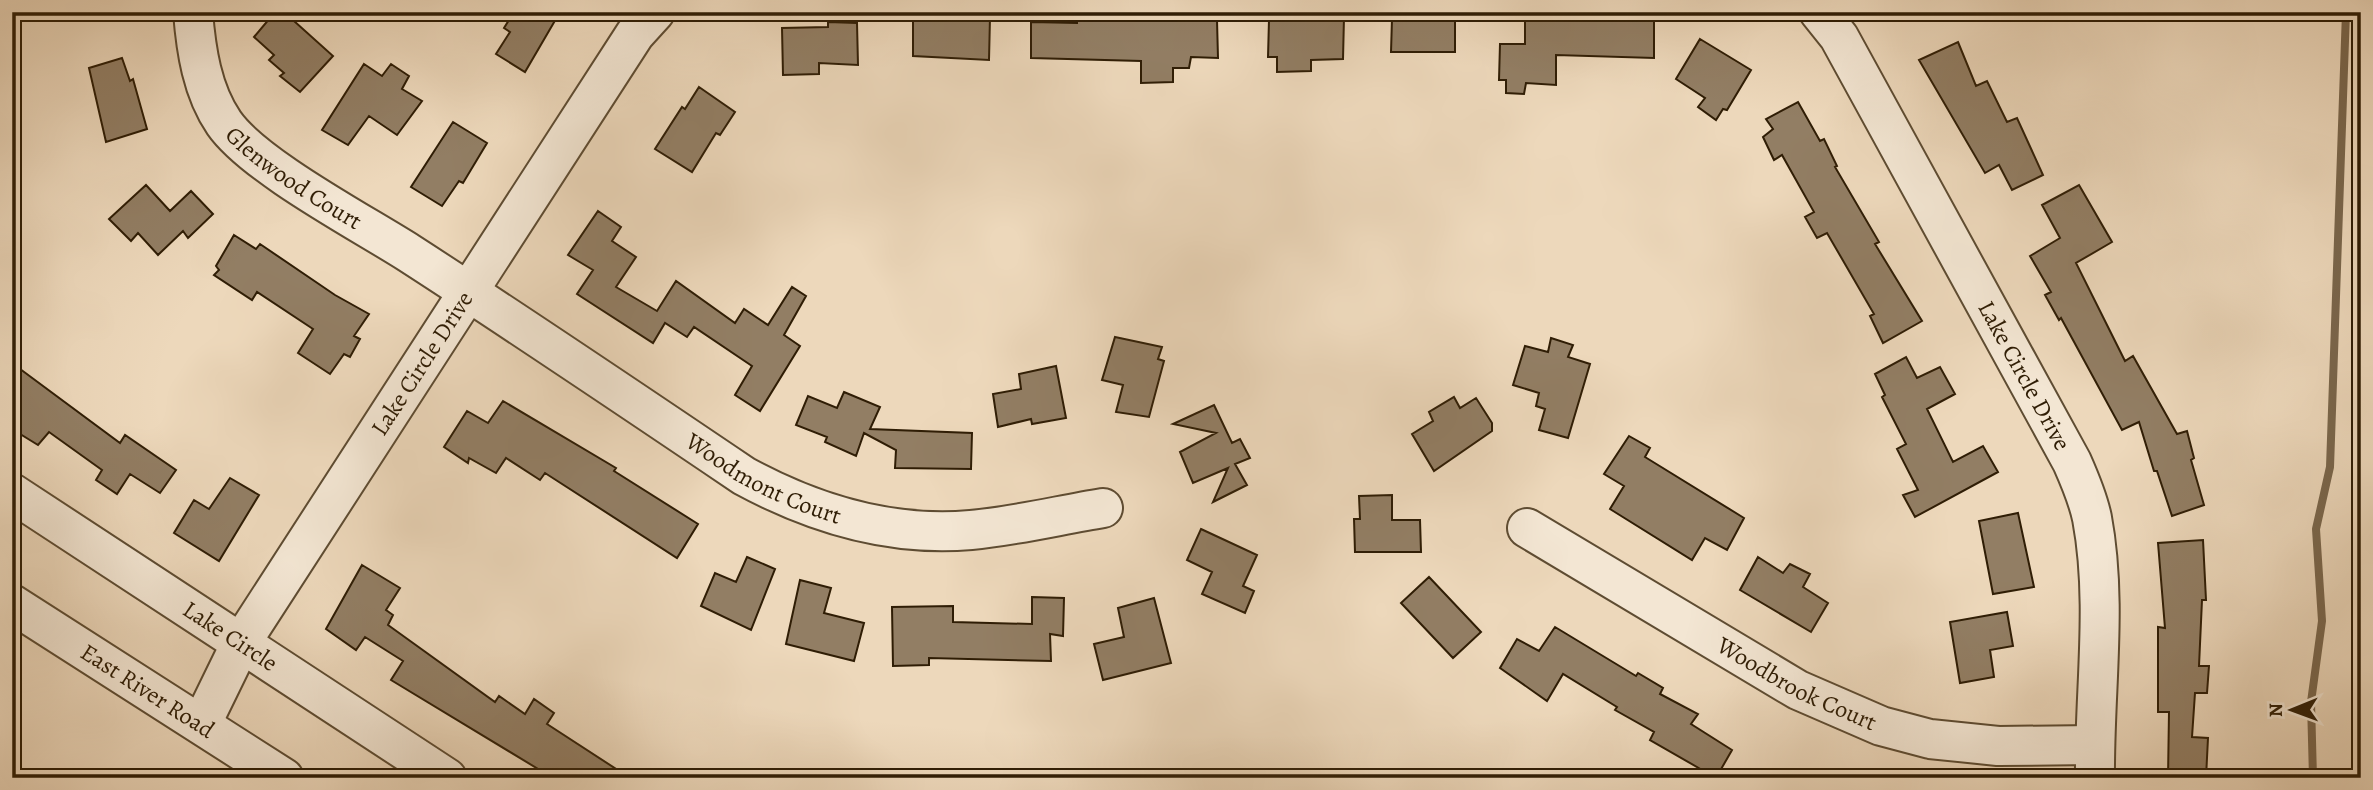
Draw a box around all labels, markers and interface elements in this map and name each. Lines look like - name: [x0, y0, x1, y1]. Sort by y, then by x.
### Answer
- street label: Glenwood Court: [218, 119, 368, 237]
- street label: Lake Circle Drive: [363, 285, 480, 442]
- street label: Lake Circle Drive: [1971, 295, 2079, 456]
- street label: Woodmont Court: [679, 425, 845, 532]
- street label: Lake Circle: [177, 593, 284, 679]
- street label: Woodbrook Court: [1710, 629, 1882, 738]
- street label: East River Road: [74, 636, 221, 746]
- north arrow: [2258, 674, 2328, 744]
- text: N: [2263, 703, 2289, 717]

